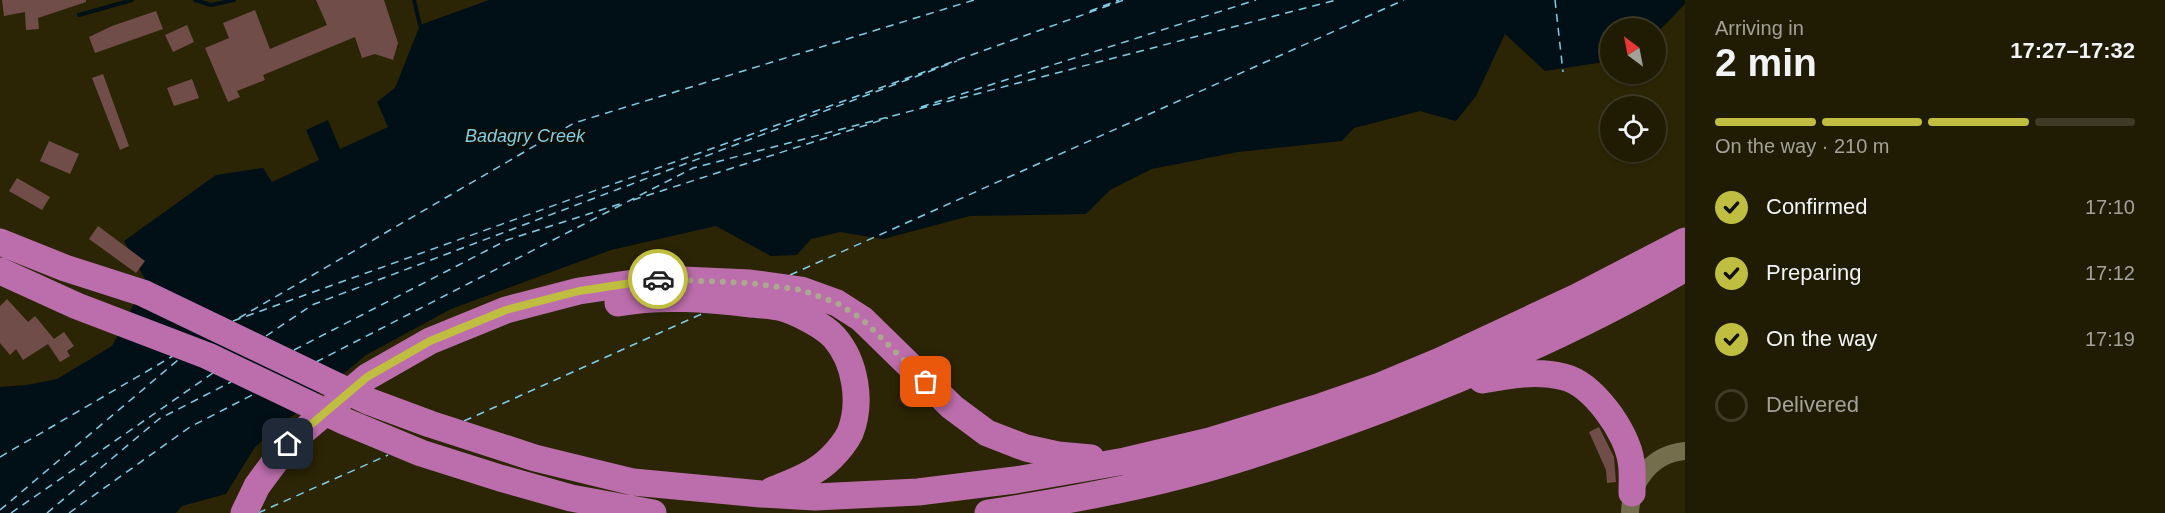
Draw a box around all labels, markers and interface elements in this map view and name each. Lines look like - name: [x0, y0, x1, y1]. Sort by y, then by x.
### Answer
- text: Arriving in: [1715, 17, 1804, 39]
- north arrow: [1600, 18, 1666, 84]
- map controls: [1600, 18, 1666, 162]
- text: 17:27–17:32: [2010, 38, 2135, 63]
- text: 2 min: [1715, 41, 1817, 84]
- button: locate: [1600, 96, 1666, 162]
- water label: Badagry Creek: [465, 126, 586, 146]
- text: On the way · 210 m: [1715, 135, 1890, 157]
- icon: check: [1715, 191, 1748, 224]
- text: Confirmed: [1766, 194, 1867, 219]
- text: 17:10: [2085, 196, 2135, 218]
- courier: [628, 249, 688, 309]
- icon: check: [1715, 257, 1748, 290]
- text: Preparing: [1766, 260, 1861, 285]
- text: 17:12: [2085, 262, 2135, 284]
- icon: car: [642, 263, 675, 296]
- icon: check: [1715, 323, 1748, 356]
- text: On the way: [1766, 326, 1877, 351]
- text: 17:19: [2085, 328, 2135, 350]
- pin: [900, 356, 951, 407]
- icon: bag: [909, 365, 942, 398]
- text: Delivered: [1766, 392, 1859, 417]
- pin: [262, 418, 313, 469]
- icon: home: [271, 427, 304, 460]

